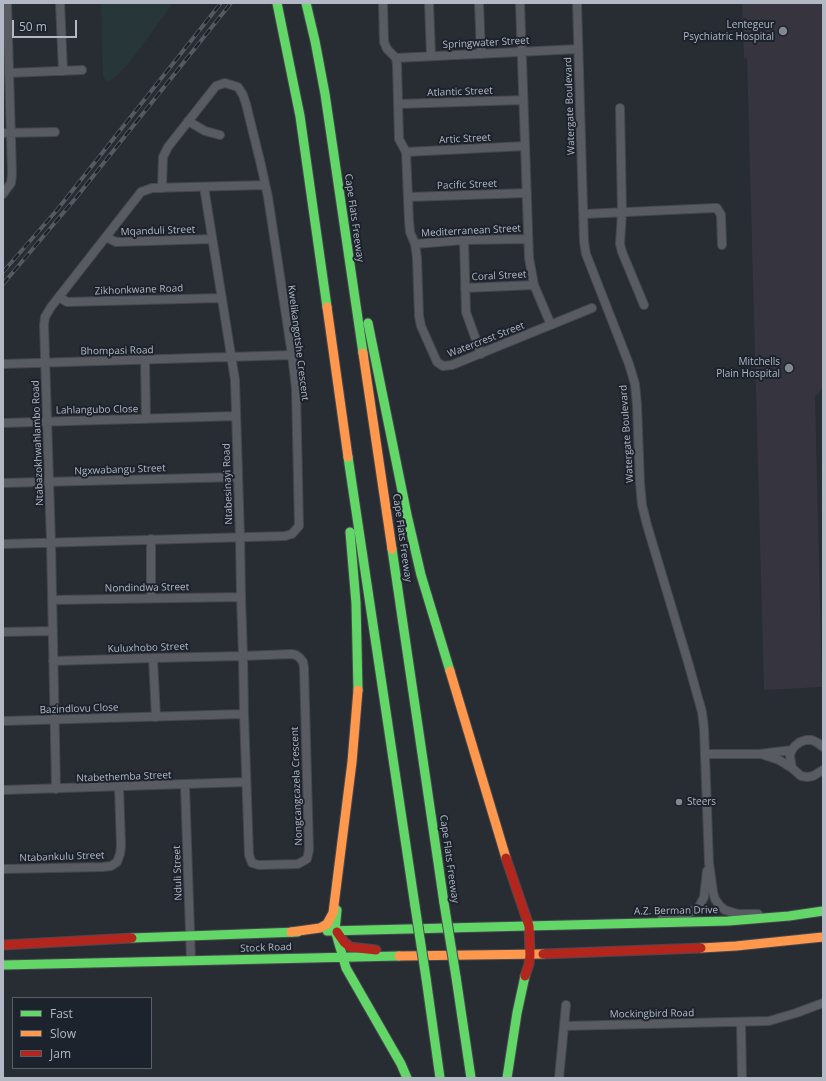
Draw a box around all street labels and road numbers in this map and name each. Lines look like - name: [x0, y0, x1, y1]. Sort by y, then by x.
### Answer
- street label: Springwater Street: [442, 35, 530, 51]
- street label: Watergate Boulevard: [562, 57, 578, 155]
- street label: Atlantic Street: [427, 85, 493, 99]
- street label: Artic Street: [439, 132, 491, 146]
- street label: Cape Flats Freeway: [342, 173, 366, 263]
- street label: Pacific Street: [437, 178, 497, 192]
- street label: Mediterranean Street: [421, 222, 521, 240]
- street label: Mqanduli Street: [120, 224, 196, 238]
- street label: Coral Street: [471, 269, 527, 283]
- street label: Zikhonkwane Road: [95, 282, 183, 298]
- street label: Kwelikangotshe Crescent: [285, 284, 311, 402]
- street label: Watercrest Street: [446, 320, 526, 360]
- street label: Bhompasi Road: [80, 344, 154, 358]
- street label: Ntabazokhwahlambo Road: [30, 380, 46, 506]
- street label: Watergate Boulevard: [618, 385, 636, 483]
- street label: Lahlangubo Close: [56, 403, 138, 417]
- street label: Ntabesinayi Road: [221, 443, 235, 525]
- street label: Ngxwabangu Street: [74, 462, 166, 478]
- street label: Cape Flats Freeway: [390, 493, 414, 583]
- street label: Nondindwa Street: [105, 581, 189, 595]
- street label: Kuluxhobo Street: [107, 641, 189, 655]
- street label: Bazindlovu Close: [39, 702, 119, 716]
- street label: Nongcangcazela Crescent: [289, 726, 305, 846]
- street label: Ntabethemba Street: [76, 769, 172, 785]
- street label: Cape Flats Freeway: [437, 814, 461, 904]
- street label: Nduli Street: [171, 845, 185, 901]
- street label: Ntabankulu Street: [19, 850, 105, 864]
- street label: A.Z. Berman Drive: [634, 904, 718, 918]
- street label: Stock Road: [240, 941, 292, 955]
- street label: Mockingbird Road: [610, 1007, 694, 1021]

